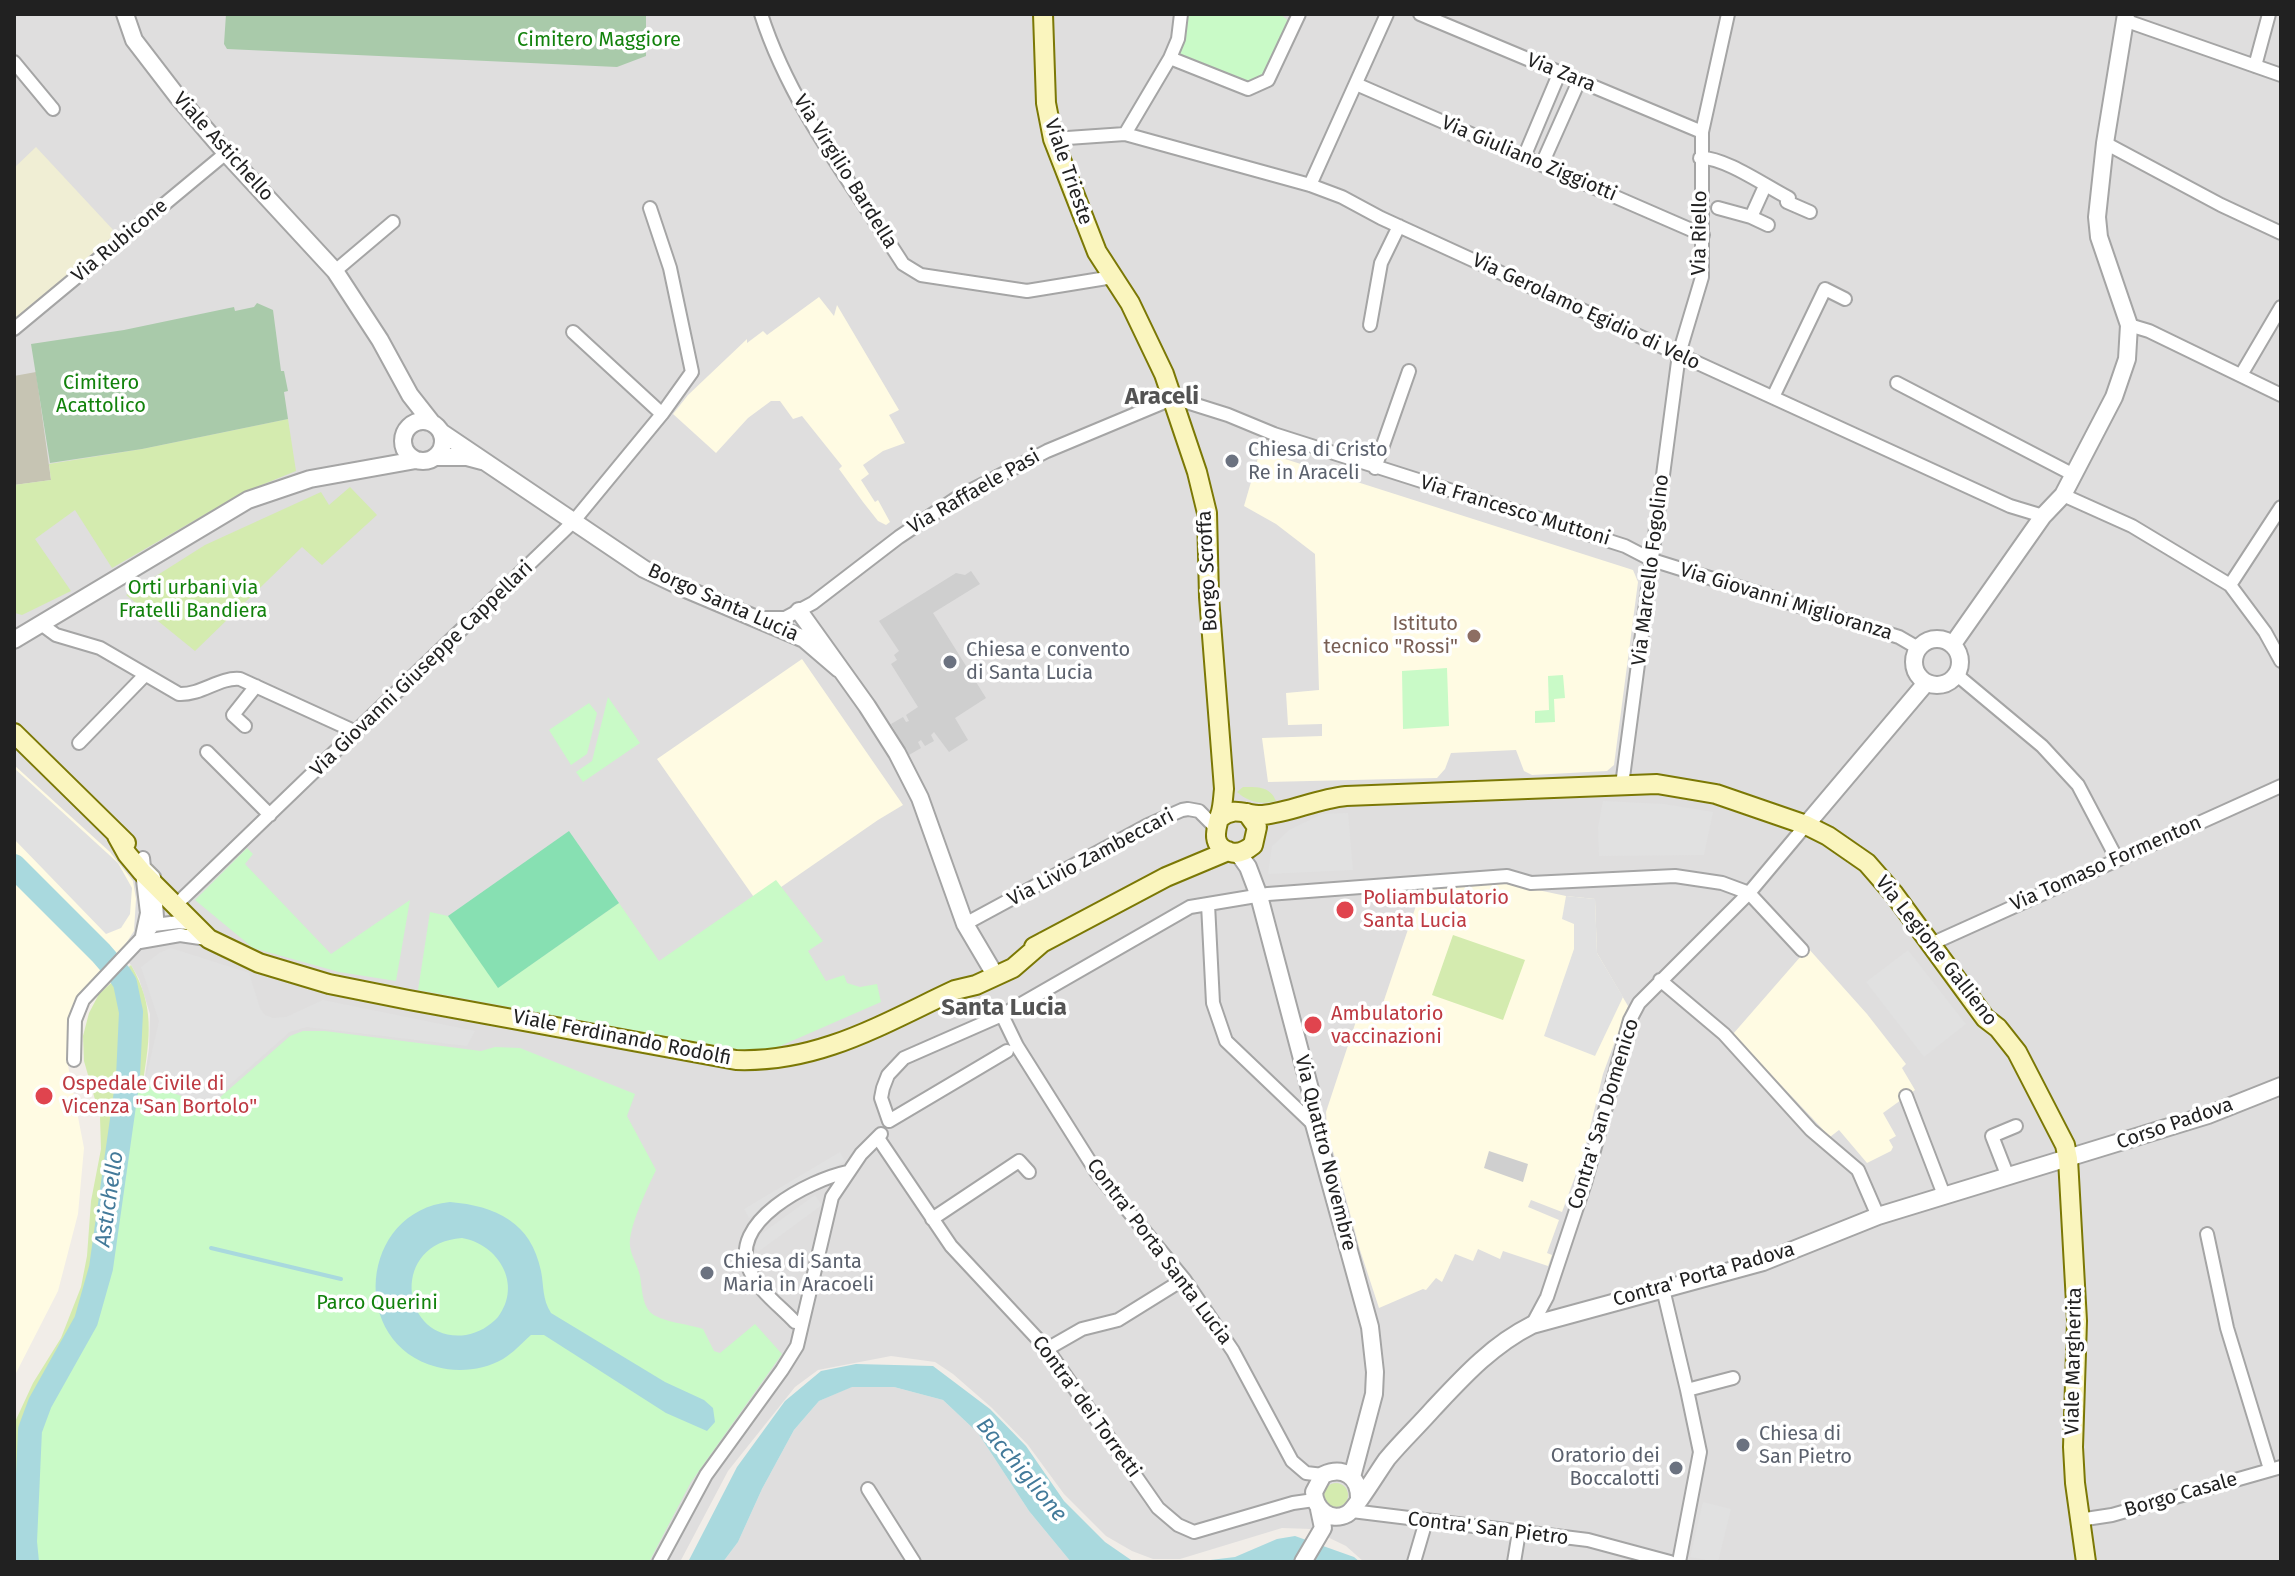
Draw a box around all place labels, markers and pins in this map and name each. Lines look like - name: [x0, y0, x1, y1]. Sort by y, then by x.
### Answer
- place label: Chiesa di Cristo Re in Araceli: [1248, 438, 1388, 485]
- marker: Chiesa di Cristo Re in Araceli: [1223, 452, 1241, 470]
- place label: Istituto tecnico "Rossi": [1324, 612, 1458, 659]
- marker: Istituto tecnico "Rossi": [1465, 627, 1483, 645]
- place label: Chiesa e convento di Santa Lucia: [966, 638, 1130, 685]
- marker: Chiesa e convento di Santa Lucia: [941, 653, 959, 671]
- place label: Poliambulatorio Santa Lucia: [1363, 886, 1509, 933]
- marker: Poliambulatorio Santa Lucia: [1334, 899, 1356, 921]
- place label: Ambulatorio vaccinazioni: [1331, 1002, 1443, 1049]
- marker: Ambulatorio vaccinazioni: [1302, 1014, 1324, 1036]
- place label: Ospedale Civile di Vicenza "San Bortolo": [62, 1072, 257, 1119]
- marker: Ospedale Civile di Vicenza "San Bortolo": [33, 1085, 55, 1107]
- place label: Chiesa di Santa Maria in Aracoeli: [723, 1250, 874, 1297]
- marker: Chiesa di Santa Maria in Aracoeli: [698, 1264, 716, 1282]
- place label: Chiesa di San Pietro: [1759, 1422, 1852, 1469]
- marker: Chiesa di San Pietro: [1734, 1436, 1752, 1454]
- place label: Oratorio dei Boccalotti: [1551, 1444, 1660, 1491]
- marker: Oratorio dei Boccalotti: [1667, 1459, 1685, 1477]

